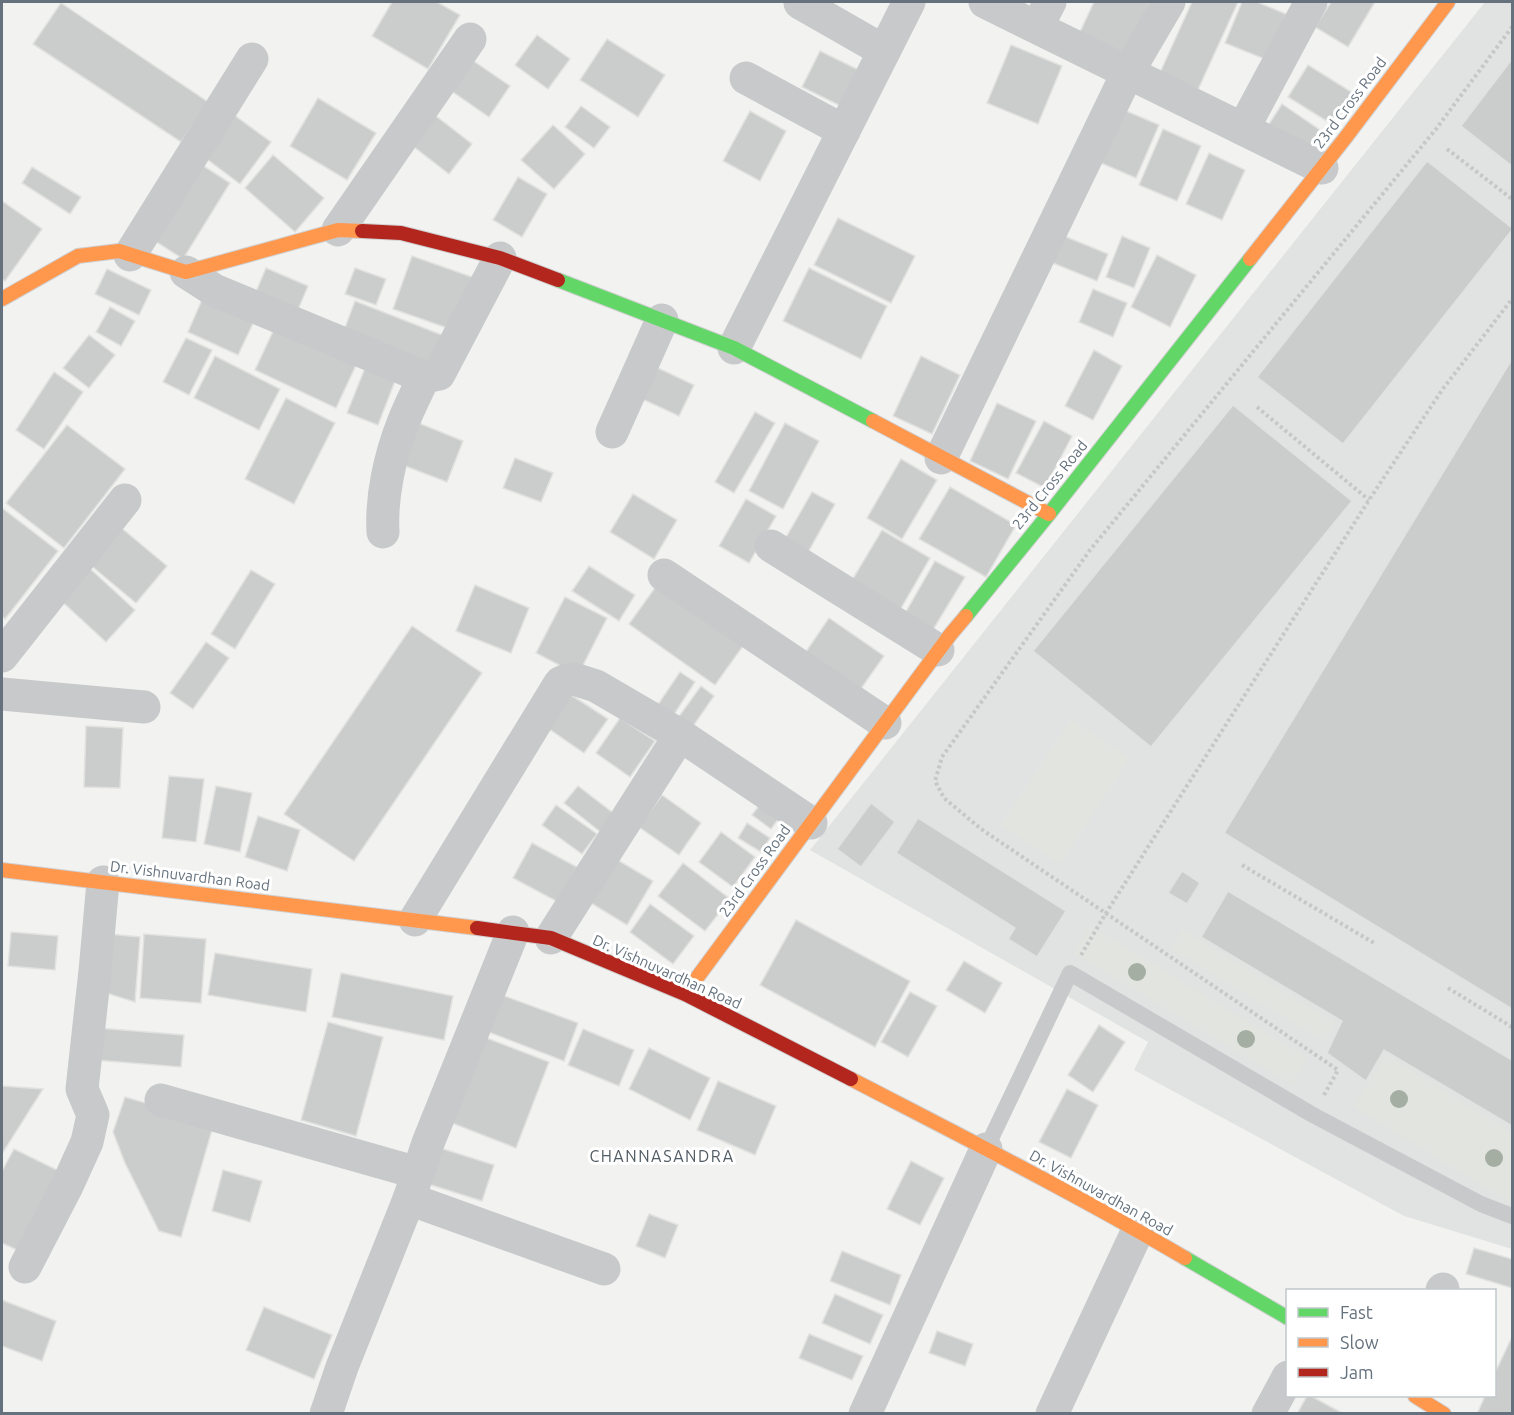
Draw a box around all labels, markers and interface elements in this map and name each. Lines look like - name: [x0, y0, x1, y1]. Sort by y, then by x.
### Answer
- street label: 23rd Cross Road: [1310, 54, 1389, 152]
- street label: 23rd Cross Road: [1009, 437, 1091, 533]
- street label: 23rd Cross Road: [716, 821, 794, 920]
- street label: Dr. Vishnuvardhan Road: [109, 857, 271, 894]
- street label: Dr. Vishnuvardhan Road: [590, 931, 744, 1012]
- street label: Dr. Vishnuvardhan Road: [1027, 1146, 1176, 1239]
- district label: CHANNASANDRA: [589, 1147, 735, 1165]
- legend: [1286, 1289, 1496, 1397]
- text: Fast: [1340, 1302, 1373, 1322]
- text: Slow: [1340, 1332, 1379, 1352]
- text: Jam: [1340, 1362, 1374, 1382]

